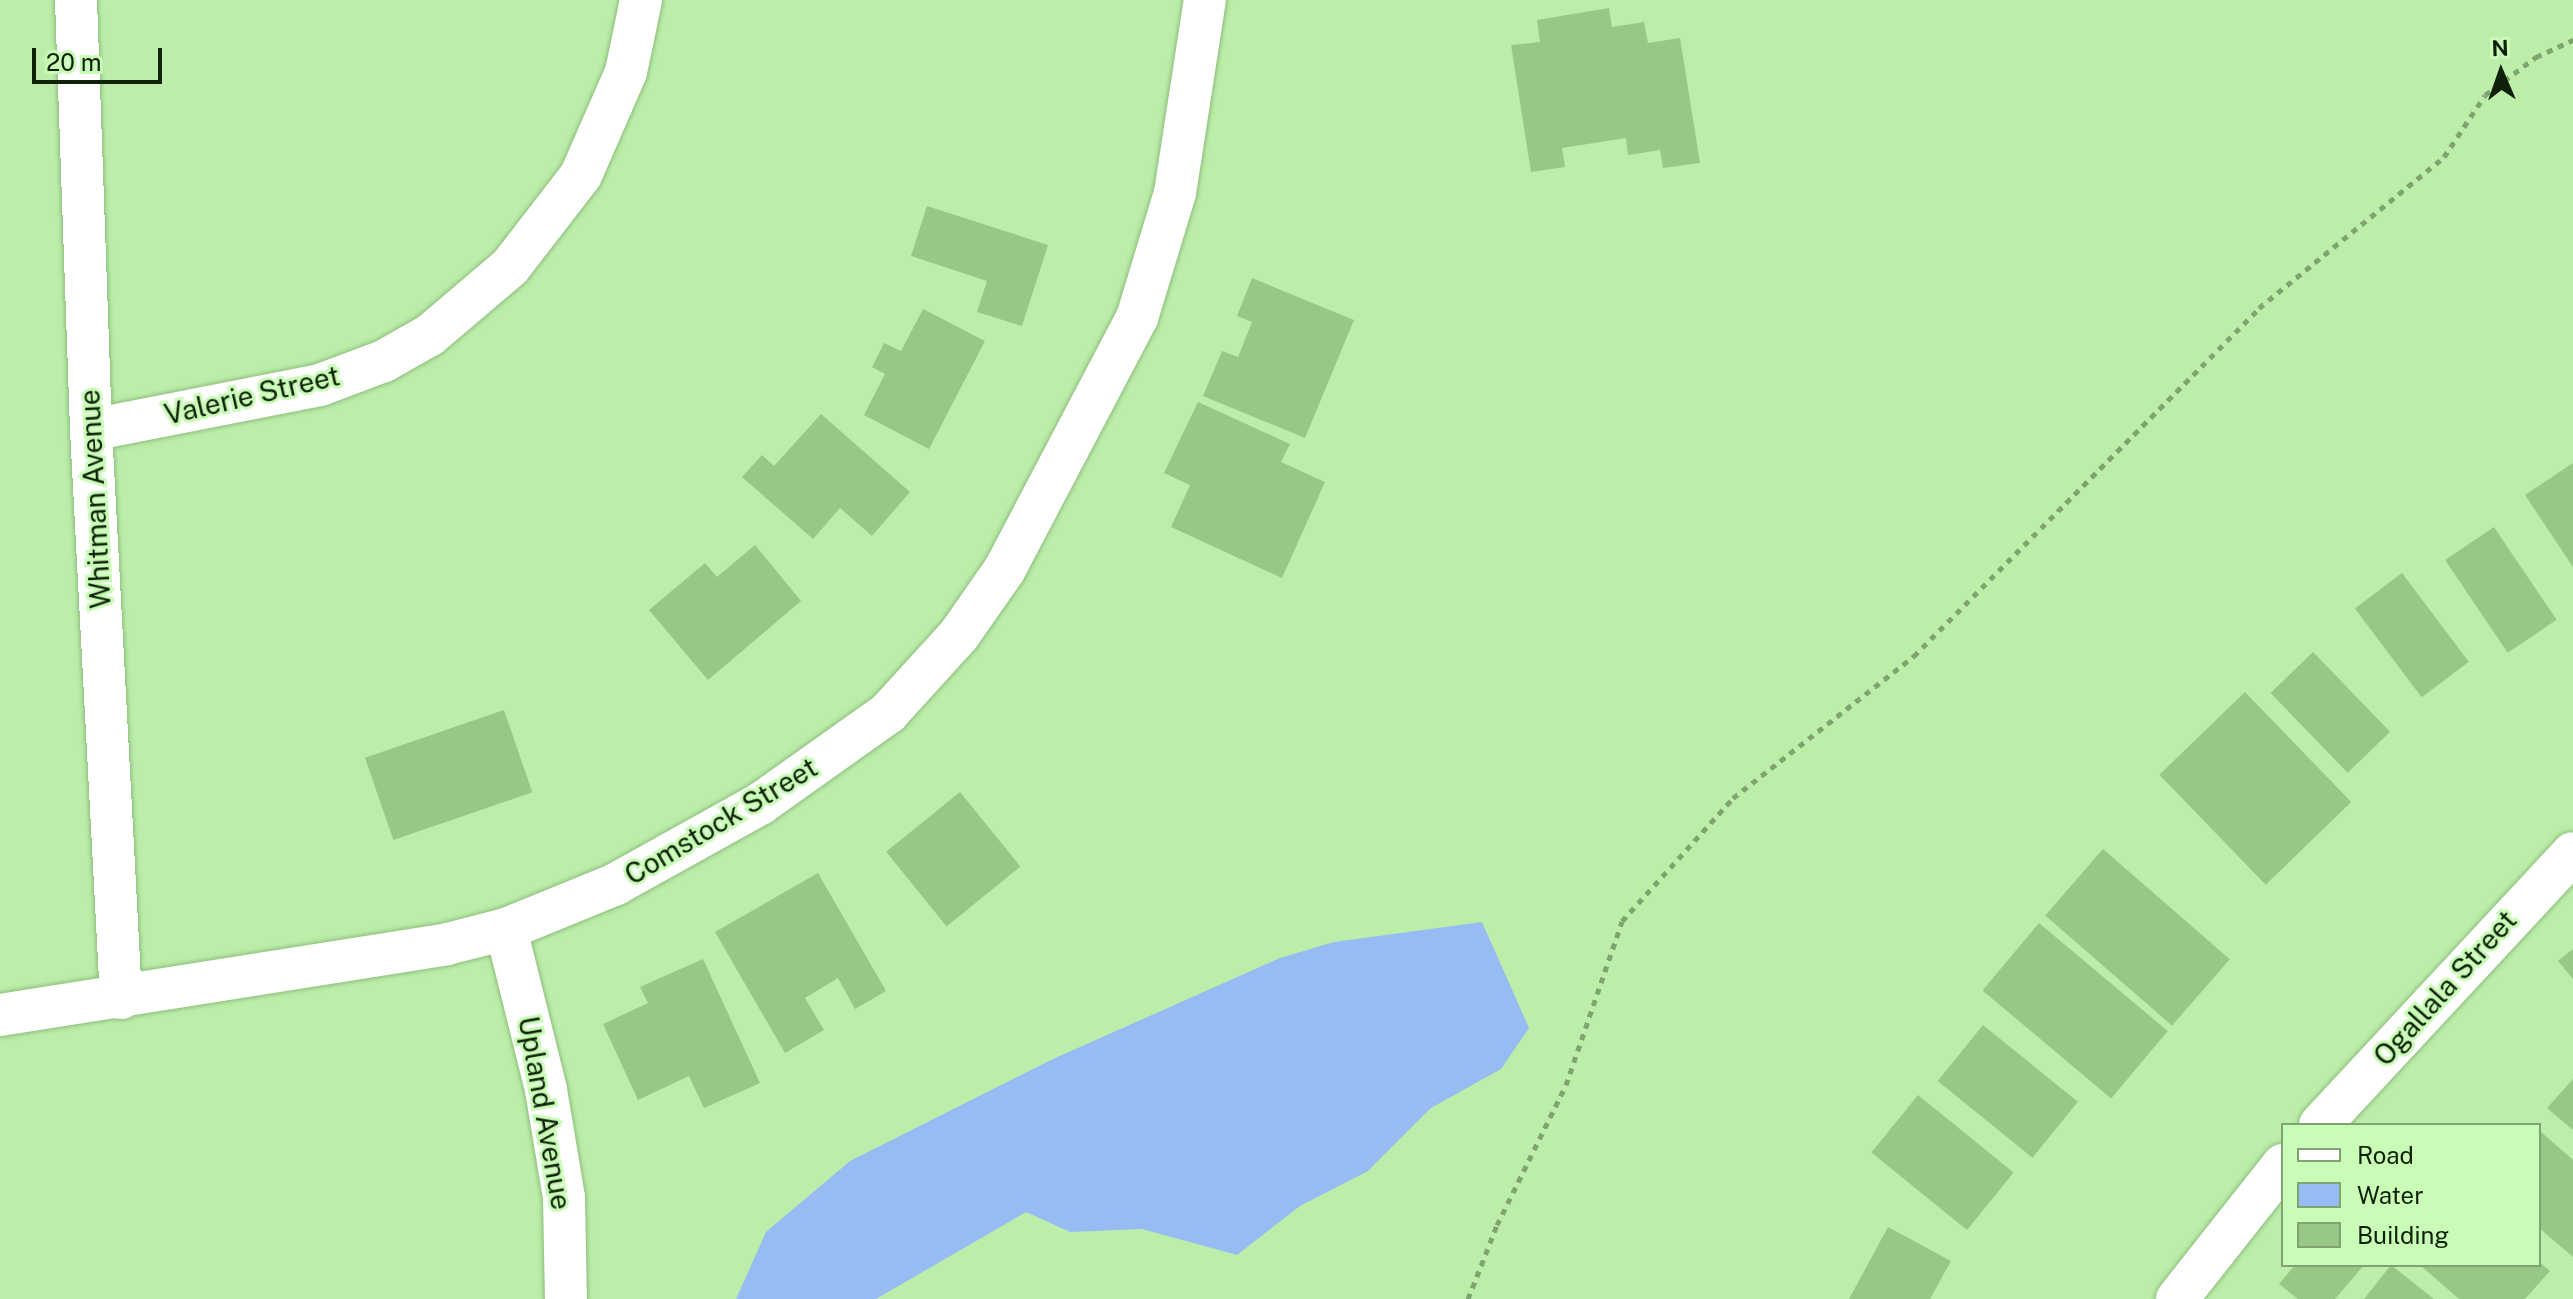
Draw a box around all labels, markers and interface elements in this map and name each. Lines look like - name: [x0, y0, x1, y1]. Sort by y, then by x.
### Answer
- scale bar: [36, 32, 166, 82]
- north arrow: [2461, 32, 2541, 112]
- text: N: [2491, 35, 2509, 61]
- text: 20 m: [46, 48, 102, 76]
- street label: Valerie Street: [161, 358, 343, 432]
- street label: Whitman Avenue: [72, 389, 118, 609]
- street label: Comstock Street: [619, 750, 823, 892]
- street label: Ogallala Street: [2367, 903, 2523, 1073]
- street label: Upland Avenue: [511, 1014, 579, 1212]
- legend: [2281, 1123, 2541, 1267]
- text: Road: [2357, 1141, 2414, 1169]
- text: Water: [2357, 1181, 2424, 1209]
- text: Building: [2357, 1221, 2449, 1249]

